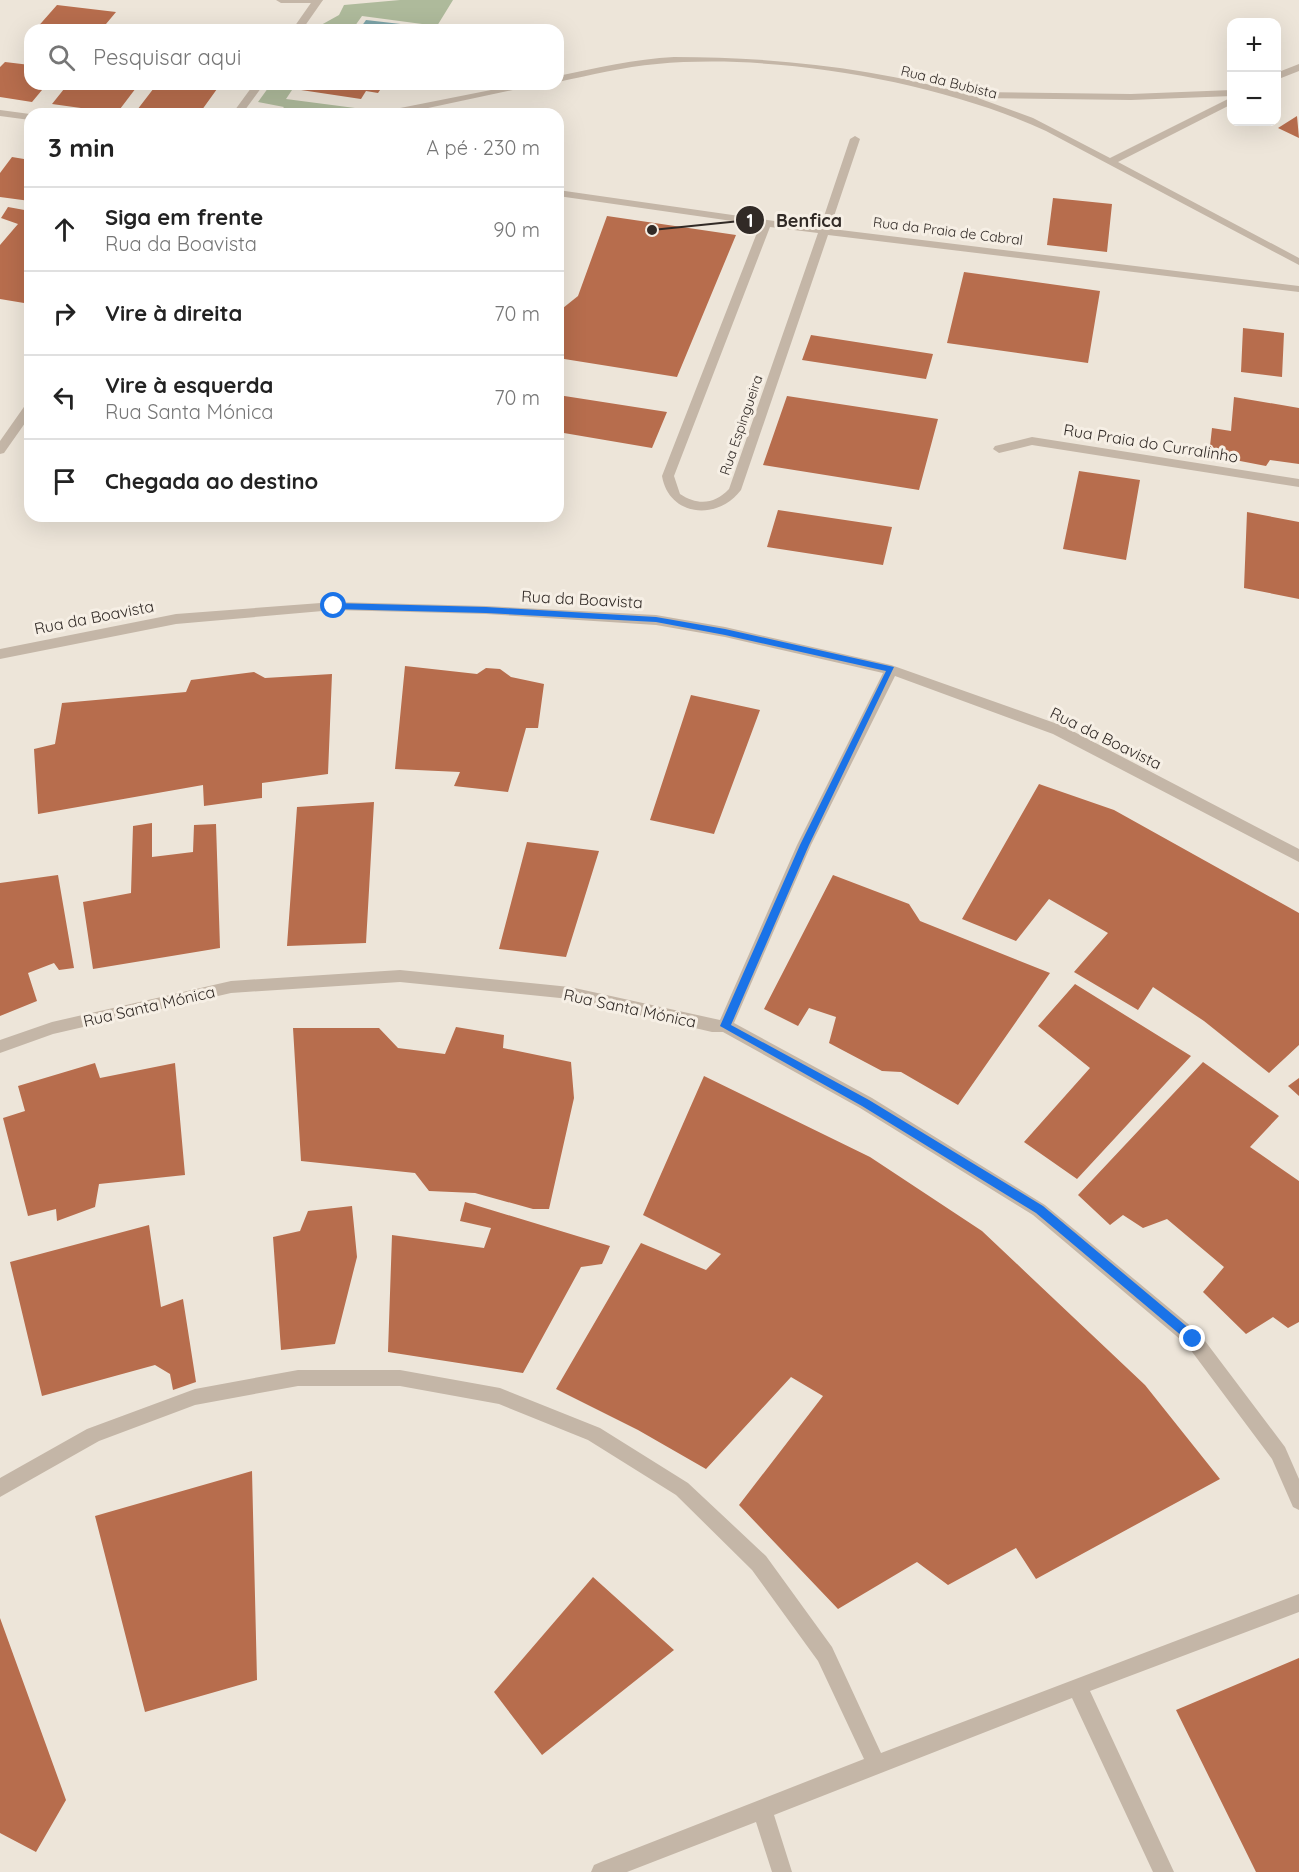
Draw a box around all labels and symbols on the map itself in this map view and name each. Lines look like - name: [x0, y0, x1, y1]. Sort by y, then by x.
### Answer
- street label: Rua da Bubista: [899, 61, 999, 103]
- callout: Benfica: [735, 202, 854, 238]
- text: 1: [746, 209, 754, 232]
- text: Benfica: [776, 209, 842, 232]
- street label: Rua da Praia de Cabral: [872, 213, 1024, 249]
- street label: Rua Espingueira: [715, 373, 767, 477]
- street label: Rua Praia do Curralinho: [1062, 419, 1240, 467]
- street label: Rua da Boavista: [521, 586, 643, 612]
- route start: [320, 592, 346, 618]
- street label: Rua da Boavista: [32, 596, 156, 638]
- street label: Rua da Boavista: [1047, 702, 1165, 774]
- street label: Rua Santa Mónica: [81, 981, 217, 1031]
- street label: Rua Santa Mónica: [562, 984, 698, 1032]
- route end: [1179, 1325, 1205, 1351]

